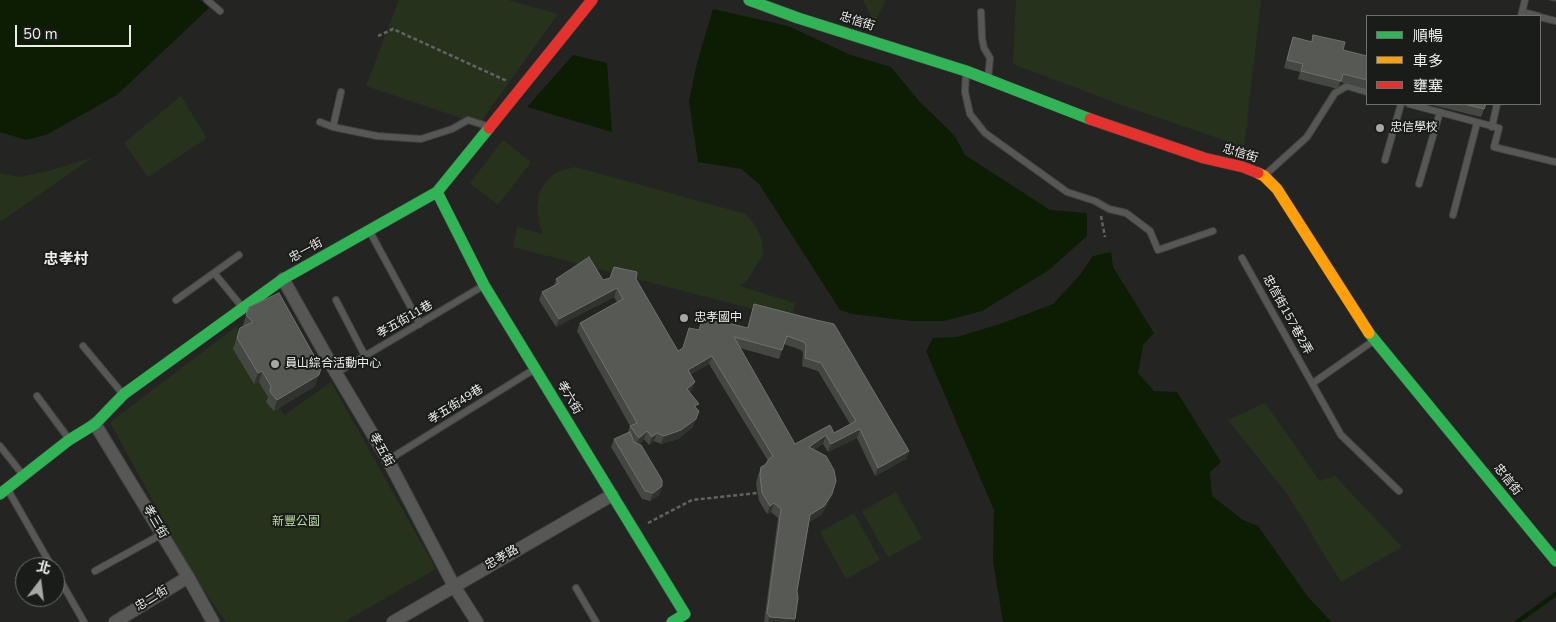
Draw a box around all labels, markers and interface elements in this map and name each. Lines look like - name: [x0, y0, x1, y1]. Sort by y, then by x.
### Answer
- street label: 忠信街: [838, 10, 876, 34]
- scale bar: [18, 15, 134, 47]
- legend: [1366, 15, 1541, 105]
- text: 50 m: [23, 24, 58, 44]
- text: 順暢: [1413, 26, 1443, 46]
- text: 車多: [1413, 51, 1443, 71]
- text: 壅塞: [1413, 76, 1443, 96]
- place label: 忠信學校: [1390, 121, 1438, 135]
- marker: 忠信學校: [1374, 122, 1386, 134]
- street label: 忠信街: [1221, 142, 1259, 166]
- street label: 忠一街: [287, 236, 325, 266]
- district label: 忠孝村: [44, 251, 88, 269]
- street label: 忠信街157巷2弄: [1259, 273, 1315, 357]
- street label: 孝五街11巷: [374, 298, 436, 342]
- place label: 忠孝國中: [694, 311, 742, 325]
- marker: 忠孝國中: [678, 312, 690, 324]
- place label: 員山綜合活動中心: [285, 357, 381, 371]
- marker: 員山綜合活動中心: [269, 358, 281, 370]
- street label: 孝六街: [554, 379, 584, 417]
- street label: 孝五街49巷: [426, 382, 486, 428]
- street label: 孝五街: [366, 431, 396, 469]
- street label: 忠信街: [1490, 461, 1524, 499]
- street label: 孝三街: [140, 503, 170, 541]
- park label: 新豐公園: [272, 515, 320, 529]
- street label: 忠孝路: [483, 543, 521, 573]
- north arrow: [15, 557, 65, 607]
- text: 北: [35, 557, 53, 579]
- street label: 忠二街: [133, 583, 171, 615]

